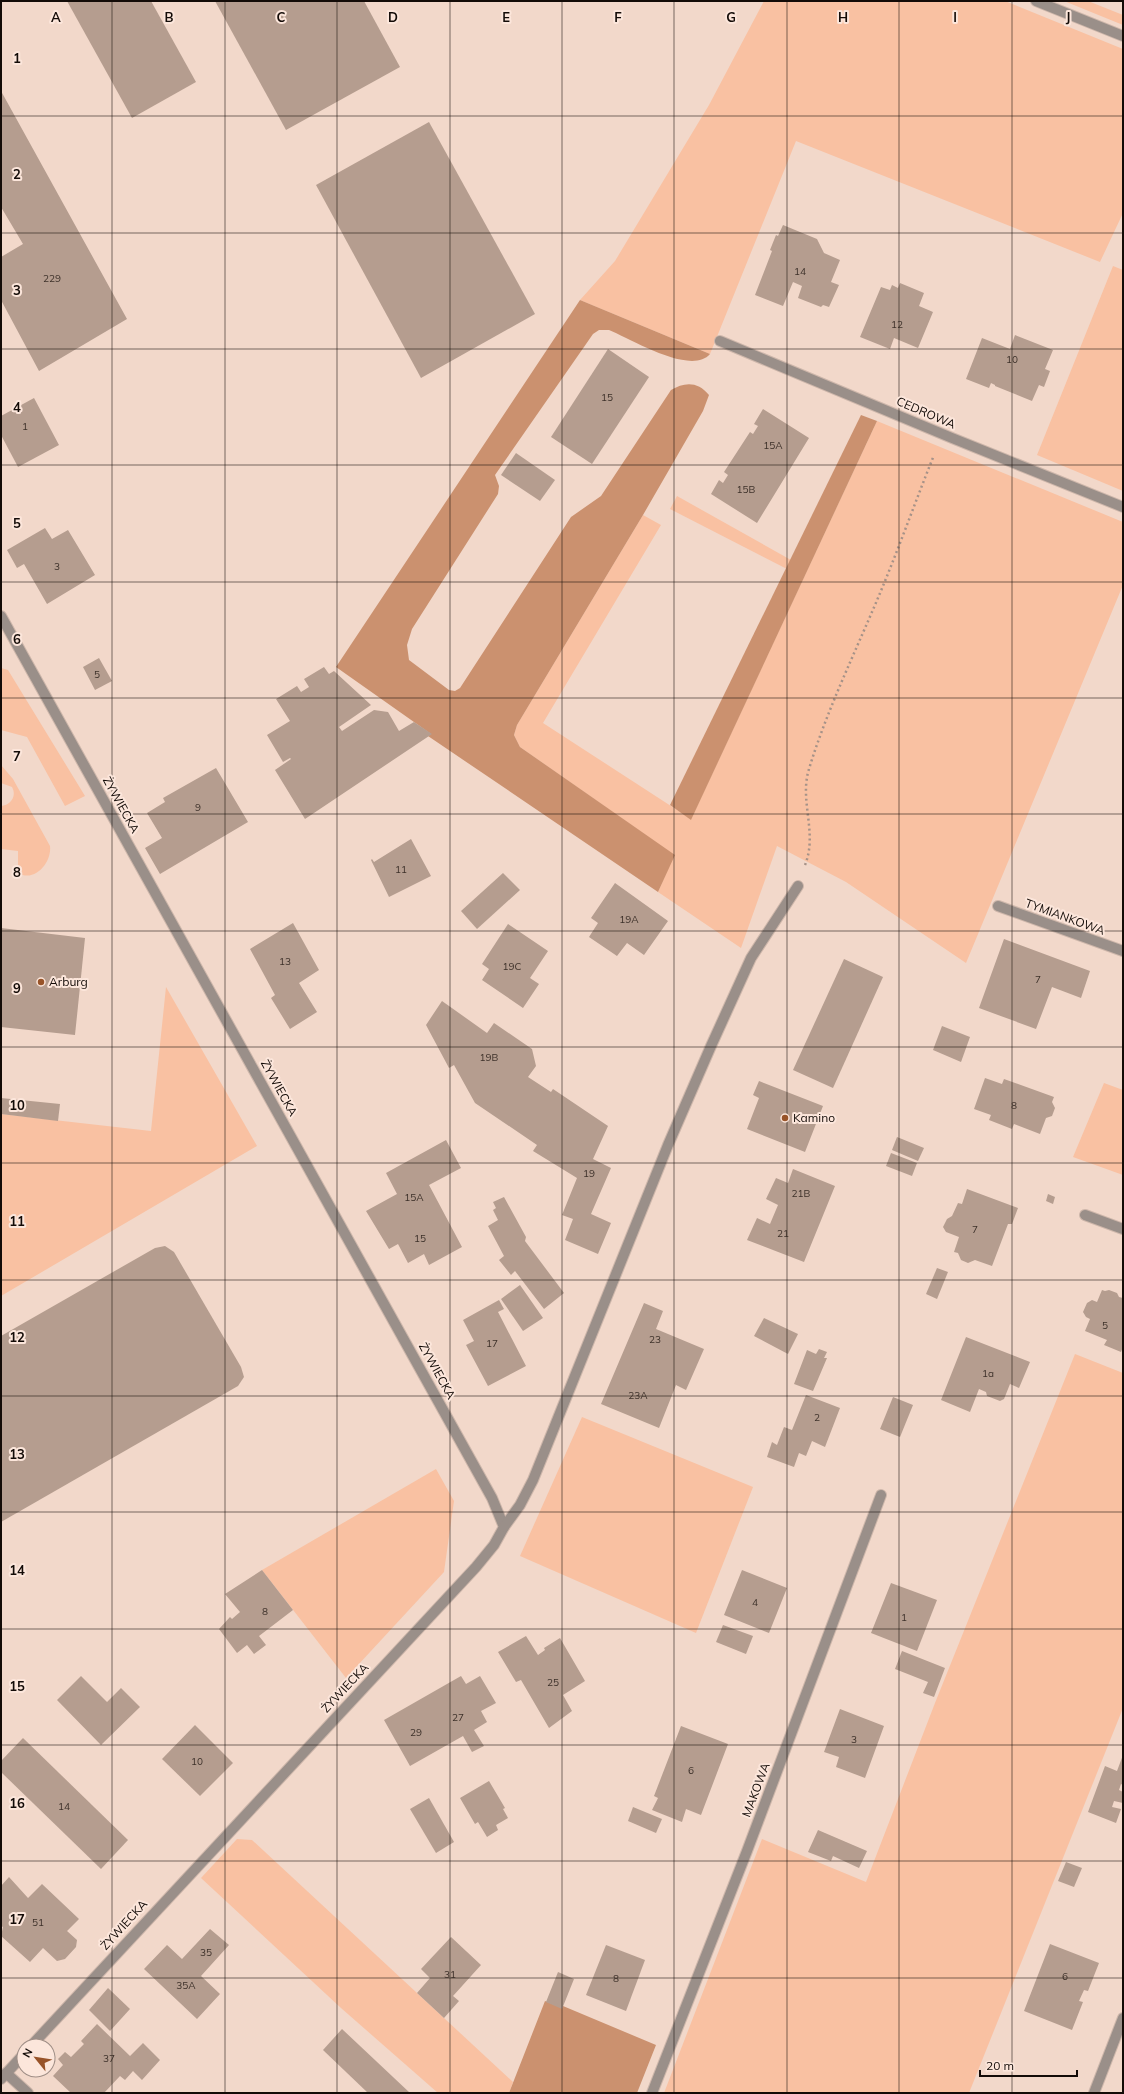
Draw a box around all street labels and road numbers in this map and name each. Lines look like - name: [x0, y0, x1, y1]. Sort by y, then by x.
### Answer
- street label: CEDROWA: [894, 393, 958, 432]
- street label: ŻYWIECKA: [100, 774, 143, 836]
- street label: TYMIANKOWA: [1023, 895, 1107, 938]
- street label: ŻYWIECKA: [258, 1057, 301, 1119]
- street label: ŻYWIECKA: [416, 1340, 459, 1402]
- street label: ŻYWIECKA: [318, 1660, 371, 1716]
- street label: MAKOWA: [738, 1760, 773, 1819]
- street label: ŻYWIECKA: [97, 1896, 150, 1953]

